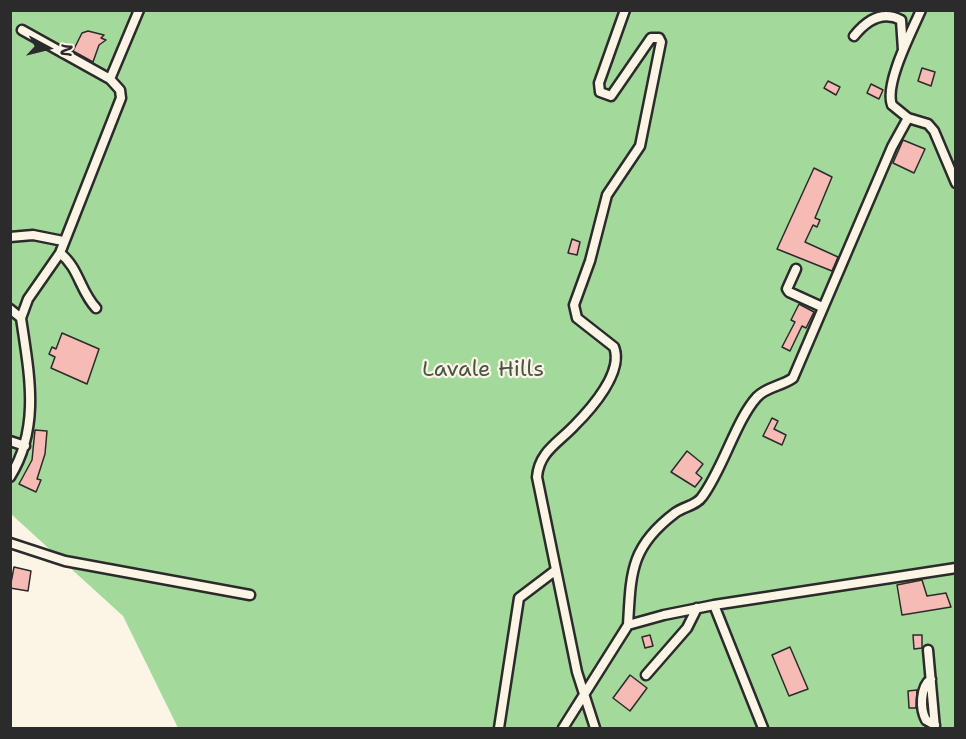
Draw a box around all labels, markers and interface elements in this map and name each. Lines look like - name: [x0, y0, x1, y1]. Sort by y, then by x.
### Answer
- north arrow: [18, 18, 78, 78]
- text: N: [55, 43, 78, 58]
- park label: Lavale Hills: [422, 357, 544, 383]

